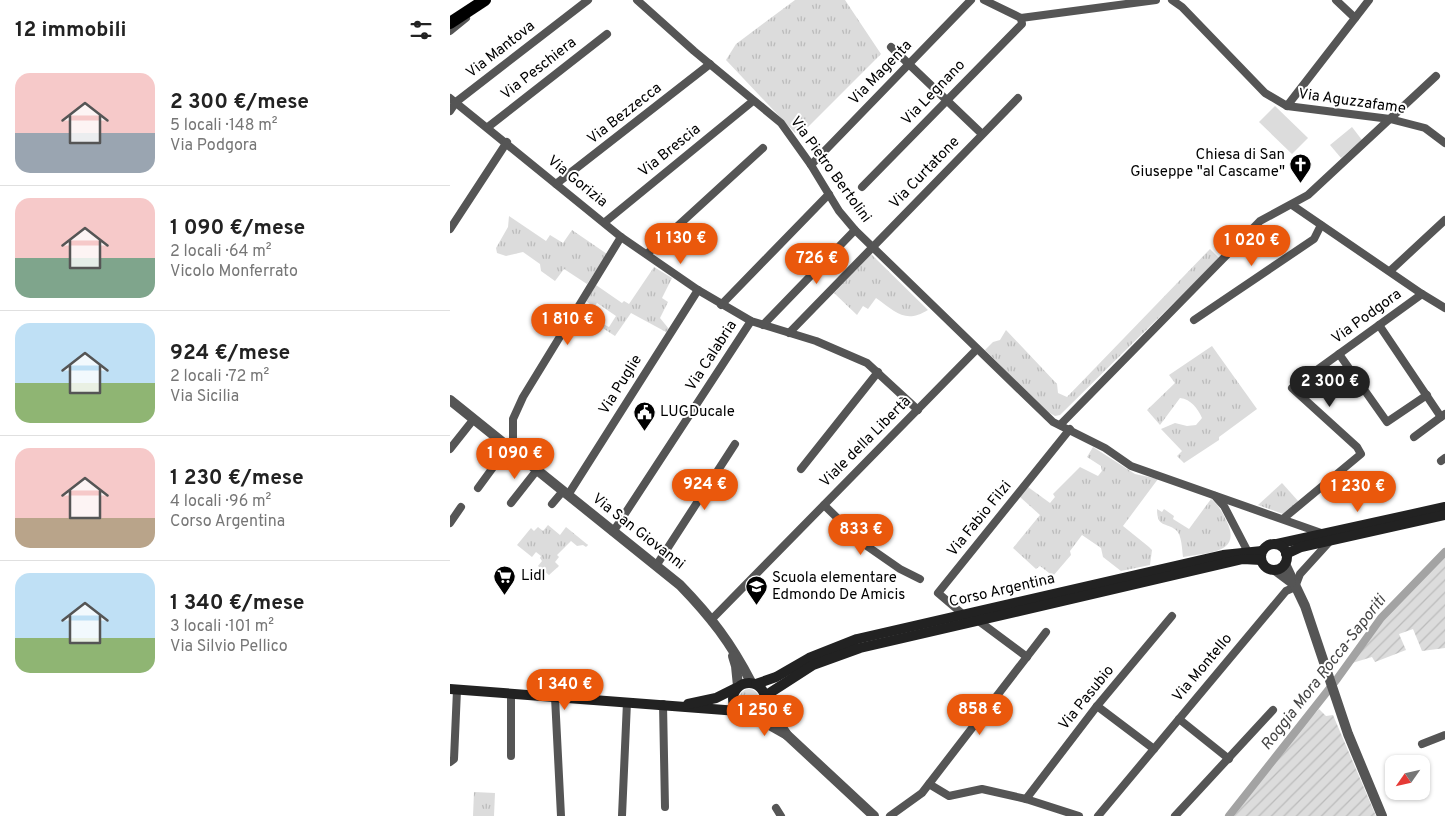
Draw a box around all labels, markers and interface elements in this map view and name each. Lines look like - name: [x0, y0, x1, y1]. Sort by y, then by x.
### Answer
- icon: filters: [407, 16, 435, 44]
- text: 12 immobili: [15, 17, 126, 44]
- street label: Via Mantova: [463, 17, 539, 83]
- street label: Via Peschiera: [497, 34, 581, 104]
- street label: Via Magenta: [845, 37, 917, 109]
- street label: Via Legnano: [898, 56, 970, 130]
- street label: Via Bezzecca: [584, 79, 666, 149]
- street label: Via Aguzzafame: [1297, 85, 1407, 119]
- text: 2 300 €/mese: [170, 89, 309, 116]
- icon: home: [55, 93, 115, 153]
- street label: Via Pietro Bertolini: [785, 113, 875, 227]
- text: 5 locali · 148 m²: [170, 116, 278, 136]
- street label: Via Brescia: [635, 120, 705, 182]
- street label: Via Curtatone: [886, 133, 964, 213]
- text: Via Podgora: [170, 136, 257, 156]
- place label: Chiesa di San Giuseppe "al Cascame": [1130, 146, 1285, 182]
- street label: Via Gorizia: [543, 152, 611, 212]
- church icon: Chiesa di San Giuseppe "al Cascame": [1289, 152, 1313, 183]
- text: 1 090 €/mese: [170, 215, 305, 242]
- icon: home: [55, 218, 115, 278]
- pin: 1 130 €: [635, 222, 727, 265]
- pin: 1 020 €: [1206, 224, 1298, 267]
- text: 1 130 €: [656, 229, 706, 249]
- text: 1 020 €: [1224, 231, 1280, 251]
- text: 2 locali · 64 m²: [170, 242, 272, 262]
- pin: 726 €: [782, 242, 852, 285]
- text: 726 €: [796, 249, 838, 269]
- text: Vicolo Monferrato: [170, 262, 298, 282]
- street label: Via Podgora: [1328, 285, 1406, 349]
- pin: 1 810 €: [522, 304, 614, 346]
- text: 1 810 €: [542, 310, 594, 330]
- street label: Via Calabria: [682, 317, 742, 395]
- text: 924 €/mese: [170, 340, 290, 367]
- icon: home: [55, 343, 115, 403]
- street label: Via Puglie: [595, 352, 647, 418]
- pin: 2 300 €: [1284, 366, 1376, 408]
- text: 2 locali · 72 m²: [170, 367, 269, 387]
- text: 2 300 €: [1301, 372, 1359, 392]
- text: Via Sicilia: [170, 387, 239, 407]
- street label: Viale della Libertà: [816, 392, 916, 492]
- public building icon: LUGDucale: [632, 400, 656, 431]
- place label: LUGDucale: [660, 403, 735, 422]
- pin: 1 090 €: [469, 438, 561, 480]
- text: 1 090 €: [487, 444, 543, 464]
- text: 1 230 €/mese: [170, 465, 304, 492]
- icon: home: [55, 468, 115, 528]
- pin: 924 €: [670, 468, 740, 511]
- pin: 1 230 €: [1312, 470, 1404, 513]
- text: 924 €: [683, 475, 727, 495]
- street label: Via Fabio Filzi: [944, 477, 1016, 561]
- text: 1 230 €: [1331, 477, 1385, 497]
- street label: Via San Giovanni: [588, 490, 688, 574]
- text: 4 locali · 96 m²: [170, 492, 271, 512]
- text: Corso Argentina: [170, 512, 285, 532]
- pin: 833 €: [826, 514, 896, 556]
- text: 833 €: [839, 520, 883, 540]
- supermarket icon: Lidl: [493, 564, 517, 595]
- place label: Lidl: [521, 567, 546, 586]
- place label: Scuola elementare Edmondo De Amicis: [772, 569, 905, 605]
- street label: Corso Argentina: [947, 570, 1057, 612]
- school or university icon: Scuola elementare Edmondo De Amicis: [744, 575, 768, 606]
- text: 1 340 €/mese: [170, 590, 305, 617]
- water label: Roggia Mora Rocca-Saporiti: [1257, 590, 1392, 755]
- icon: home: [55, 593, 115, 653]
- text: 3 locali · 101 m²: [170, 617, 274, 637]
- street label: Via Montello: [1169, 630, 1237, 706]
- text: Via Silvio Pellico: [170, 637, 288, 657]
- street label: Via Pasubio: [1055, 662, 1119, 734]
- pin: 1 340 €: [519, 668, 611, 711]
- text: 1 340 €: [538, 675, 592, 695]
- pin: 1 250 €: [719, 694, 811, 737]
- pin: 858 €: [945, 694, 1015, 736]
- text: 858 €: [958, 700, 1002, 720]
- text: 1 250 €: [738, 701, 792, 721]
- north arrow: [1385, 755, 1430, 800]
- map controls: [1385, 755, 1430, 800]

